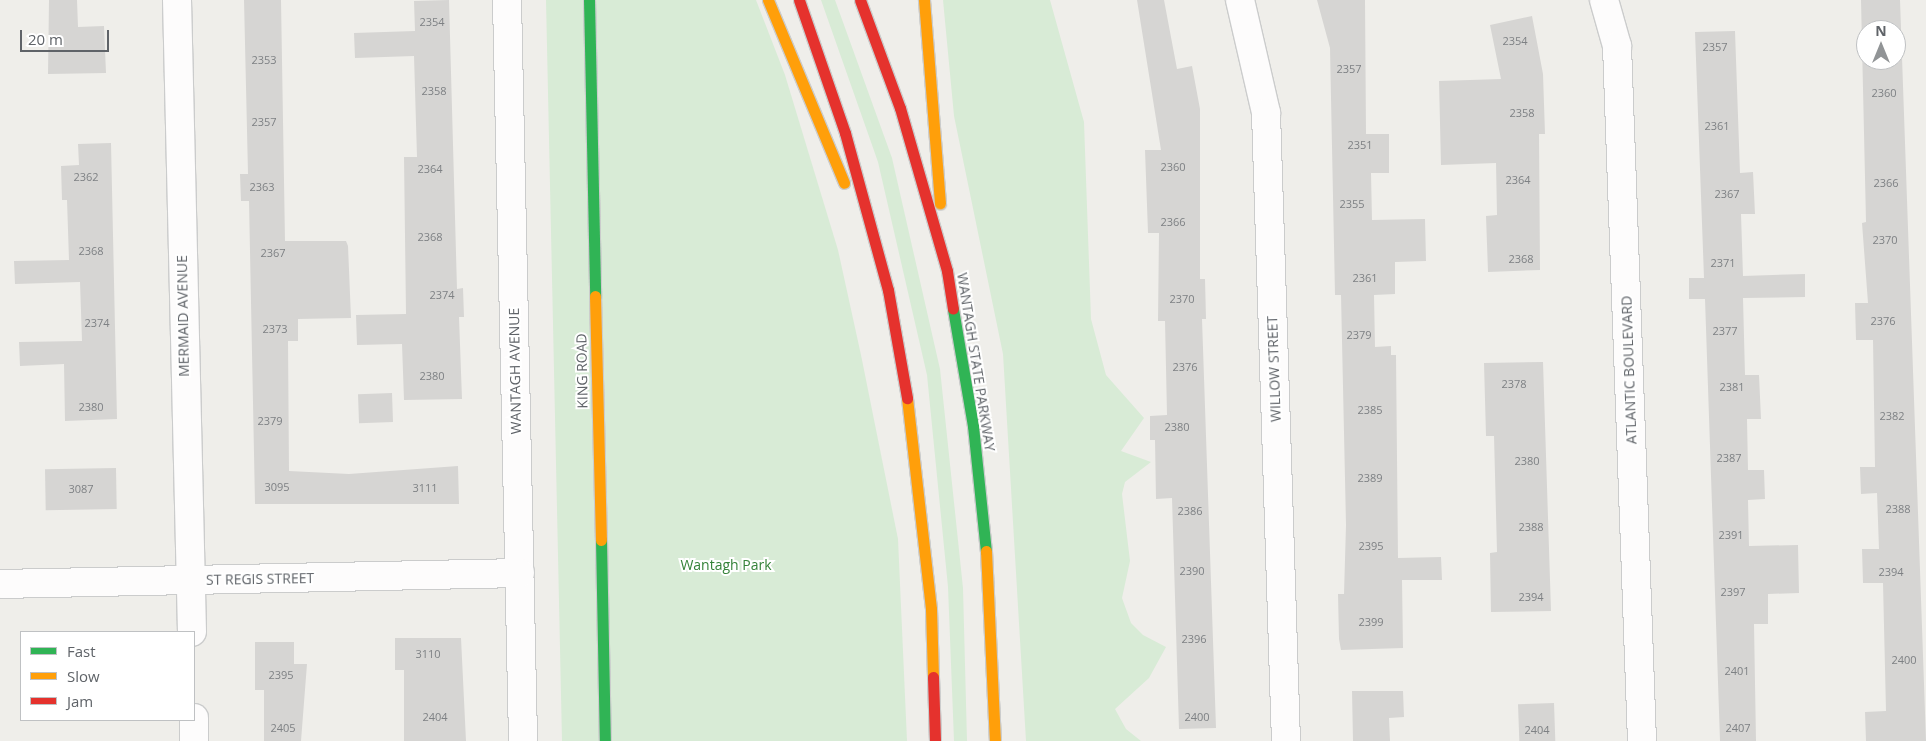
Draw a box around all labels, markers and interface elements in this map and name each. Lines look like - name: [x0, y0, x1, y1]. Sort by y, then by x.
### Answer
- house number: 2354: [419, 15, 445, 29]
- scale bar: [22, 20, 111, 52]
- north arrow: [1856, 20, 1906, 70]
- text: N: [1875, 21, 1887, 40]
- text: 20 m: [28, 29, 63, 49]
- house number: 2354: [1502, 34, 1528, 48]
- house number: 2357: [1702, 40, 1728, 54]
- house number: 2353: [251, 53, 277, 67]
- house number: 2357: [1336, 62, 1362, 76]
- house number: 2358: [421, 84, 447, 98]
- house number: 2360: [1871, 86, 1897, 100]
- house number: 2358: [1509, 106, 1535, 120]
- house number: 2357: [251, 115, 277, 129]
- house number: 2361: [1704, 119, 1730, 133]
- house number: 2351: [1347, 138, 1373, 152]
- house number: 2360: [1160, 160, 1186, 174]
- house number: 2364: [417, 162, 443, 176]
- house number: 2362: [73, 170, 99, 184]
- house number: 2364: [1505, 173, 1531, 187]
- house number: 2366: [1873, 176, 1899, 190]
- house number: 2363: [249, 180, 275, 194]
- house number: 2367: [1714, 187, 1740, 201]
- house number: 2355: [1339, 197, 1365, 211]
- house number: 2366: [1160, 215, 1186, 229]
- house number: 2368: [417, 230, 443, 244]
- house number: 2370: [1872, 233, 1898, 247]
- house number: 2368: [78, 244, 104, 258]
- house number: 2367: [260, 246, 286, 260]
- house number: 2368: [1508, 252, 1534, 266]
- street label: MERMAID AVENUE: [174, 255, 192, 377]
- house number: 2371: [1710, 256, 1736, 270]
- house number: 2361: [1352, 271, 1378, 285]
- street label: WANTAGH STATE PARKWAY: [954, 272, 998, 452]
- house number: 2374: [429, 288, 455, 302]
- house number: 2370: [1169, 292, 1195, 306]
- street label: ATLANTIC BOULEVARD: [1618, 295, 1640, 445]
- street label: WANTAGH AVENUE: [505, 308, 525, 434]
- house number: 2376: [1870, 314, 1896, 328]
- house number: 2374: [84, 316, 110, 330]
- street label: WILLOW STREET: [1264, 316, 1284, 422]
- house number: 2373: [262, 322, 288, 336]
- house number: 2377: [1712, 324, 1738, 338]
- house number: 2379: [1346, 328, 1372, 342]
- street label: KING ROAD: [573, 333, 591, 409]
- house number: 2376: [1172, 360, 1198, 374]
- house number: 2380: [419, 369, 445, 383]
- house number: 2378: [1501, 377, 1527, 391]
- house number: 2381: [1719, 380, 1745, 394]
- house number: 2380: [78, 400, 104, 414]
- house number: 2385: [1357, 403, 1383, 417]
- house number: 2382: [1879, 409, 1905, 423]
- house number: 2379: [257, 414, 283, 428]
- house number: 2380: [1164, 420, 1190, 434]
- house number: 2387: [1716, 451, 1742, 465]
- house number: 2380: [1514, 454, 1540, 468]
- house number: 2389: [1357, 471, 1383, 485]
- house number: 3095: [264, 480, 290, 494]
- house number: 3111: [412, 481, 438, 495]
- house number: 3087: [68, 482, 94, 496]
- house number: 2388: [1885, 502, 1911, 516]
- house number: 2386: [1177, 504, 1203, 518]
- house number: 2388: [1518, 520, 1544, 534]
- house number: 2391: [1718, 528, 1744, 542]
- house number: 2395: [1358, 539, 1384, 553]
- park label: Wantagh Park: [680, 557, 772, 573]
- house number: 2390: [1179, 564, 1205, 578]
- house number: 2394: [1878, 565, 1904, 579]
- street label: ST REGIS STREET: [206, 570, 314, 588]
- house number: 2397: [1720, 585, 1746, 599]
- house number: 2394: [1518, 590, 1544, 604]
- house number: 2399: [1358, 615, 1384, 629]
- legend: [20, 631, 195, 721]
- house number: 2396: [1181, 632, 1207, 646]
- text: Fast: [67, 641, 96, 661]
- house number: 3110: [415, 647, 441, 661]
- house number: 2400: [1891, 653, 1917, 667]
- house number: 2401: [1724, 664, 1750, 678]
- text: Slow: [67, 666, 100, 686]
- house number: 2395: [268, 668, 294, 682]
- text: Jam: [67, 691, 93, 711]
- house number: 2404: [422, 710, 448, 724]
- house number: 2400: [1184, 710, 1210, 724]
- house number: 2405: [270, 721, 296, 735]
- house number: 2407: [1725, 721, 1751, 735]
- house number: 2404: [1524, 723, 1550, 737]

